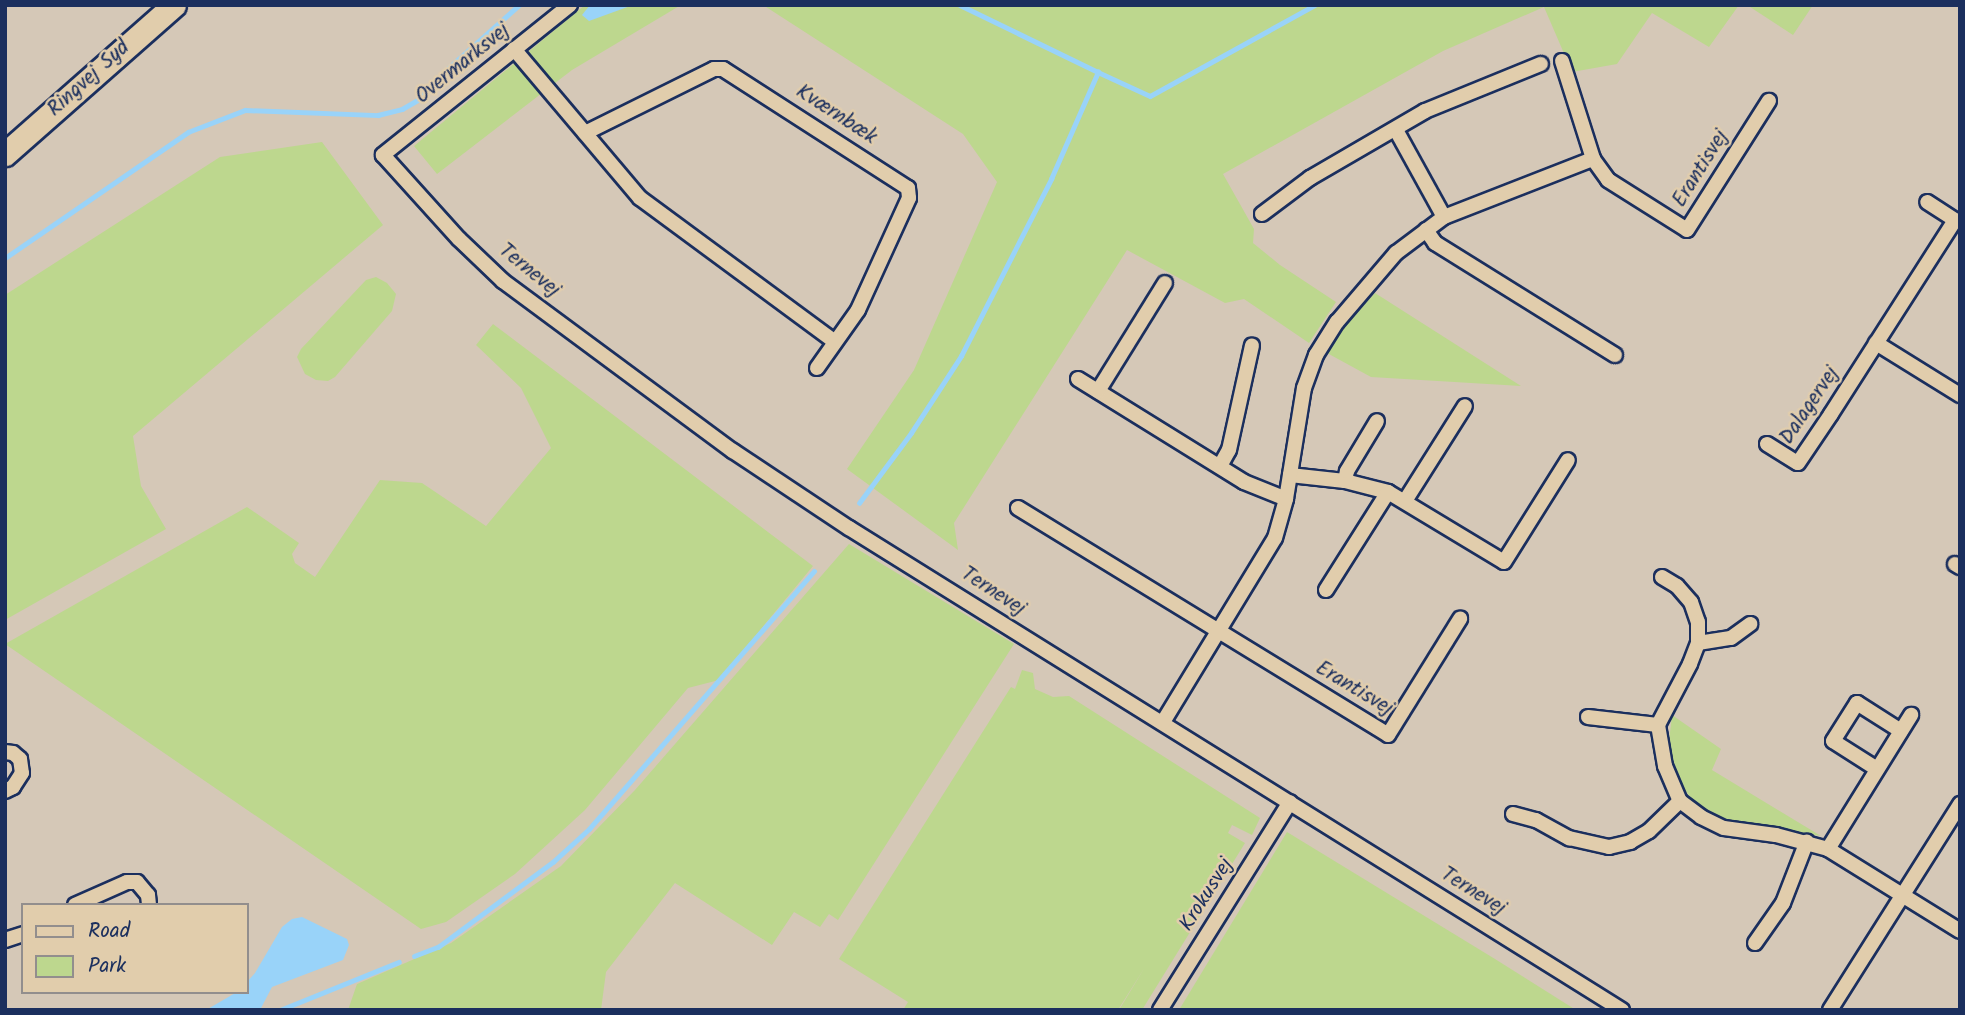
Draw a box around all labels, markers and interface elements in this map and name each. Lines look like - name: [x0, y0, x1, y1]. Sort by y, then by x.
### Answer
- street label: Overmarksvej: [411, 18, 515, 110]
- street label: Ringvej Syd: [43, 36, 135, 122]
- street label: Kværnbæk: [791, 80, 881, 150]
- street label: Erantisvej: [1668, 126, 1734, 212]
- street label: Ternevej: [493, 239, 565, 303]
- street label: Dalagervej: [1775, 362, 1845, 450]
- street label: Ternevej: [956, 562, 1030, 622]
- street label: Erantisvej: [1311, 656, 1397, 722]
- street label: Krokusvej: [1175, 854, 1239, 936]
- street label: Ternevej: [1436, 862, 1510, 922]
- legend: [21, 903, 248, 994]
- text: Road: [88, 915, 130, 948]
- text: Park: [88, 950, 126, 983]

